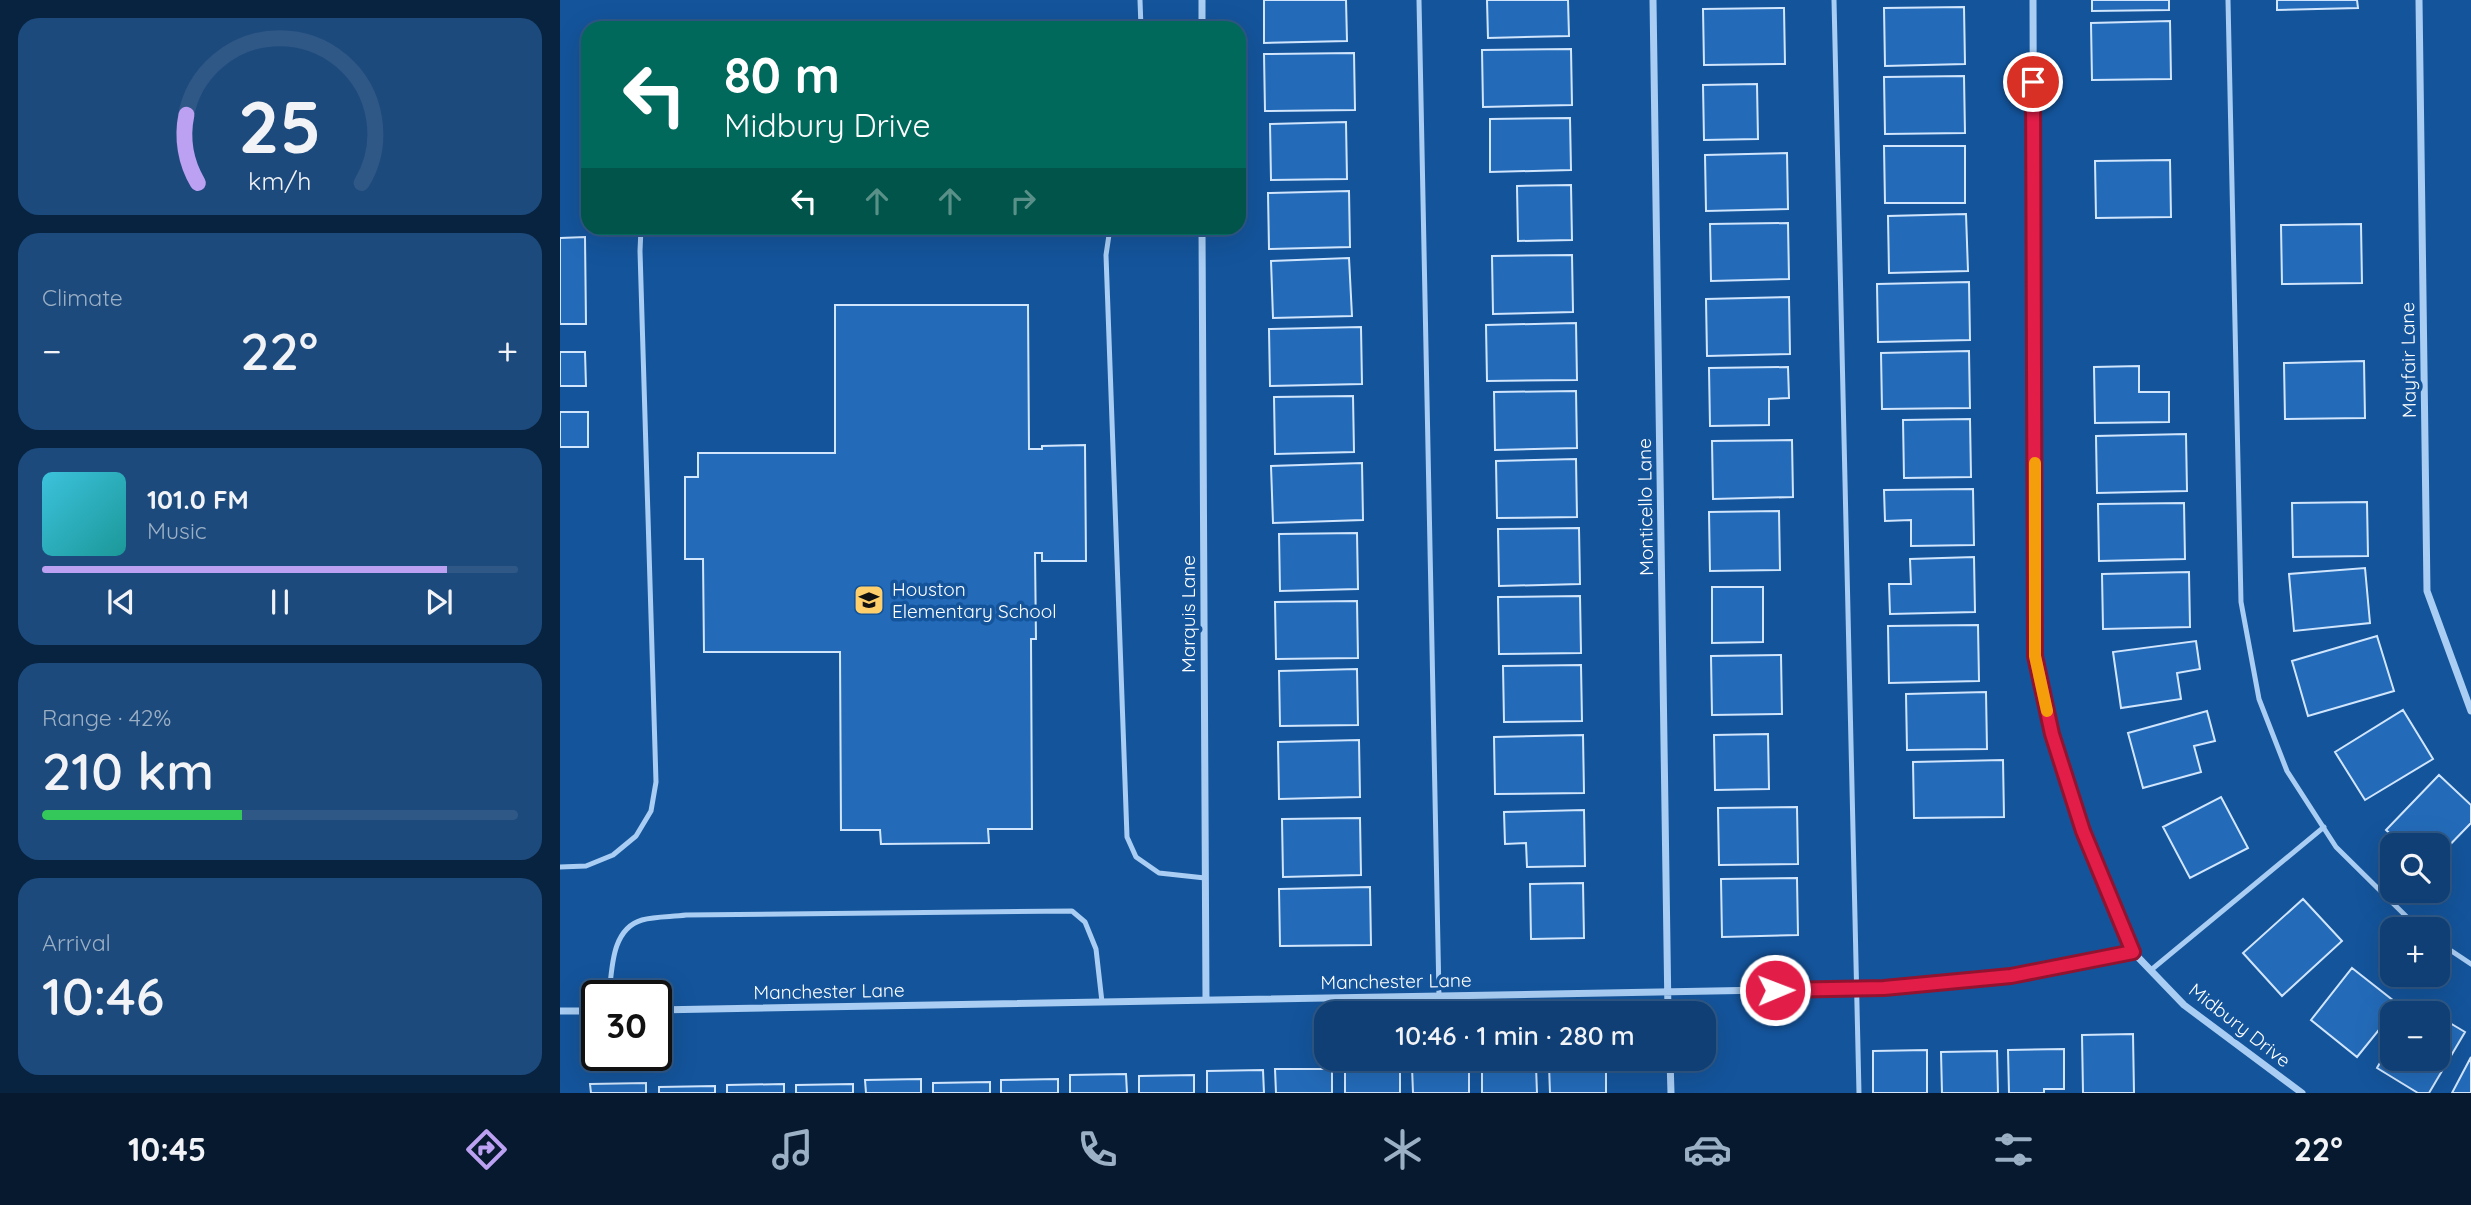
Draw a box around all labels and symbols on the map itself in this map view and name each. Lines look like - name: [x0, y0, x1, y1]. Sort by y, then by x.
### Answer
- pin: [2003, 52, 2063, 112]
- street label: Mayfair Lane: [2395, 302, 2421, 418]
- street label: Monticello Lane: [1632, 438, 1658, 576]
- street label: Marquis Lane: [1176, 555, 1200, 673]
- place label: Houston Elementary School: [892, 577, 1057, 623]
- school or university icon: Houston Elementary School: [852, 583, 886, 617]
- position arrow: [1738, 953, 1812, 1027]
- street label: Manchester Lane: [1320, 968, 1472, 994]
- street label: Manchester Lane: [753, 978, 905, 1004]
- street label: Midbury Drive: [2184, 978, 2296, 1072]
- speed limit sign: 30: [581, 980, 672, 1071]

